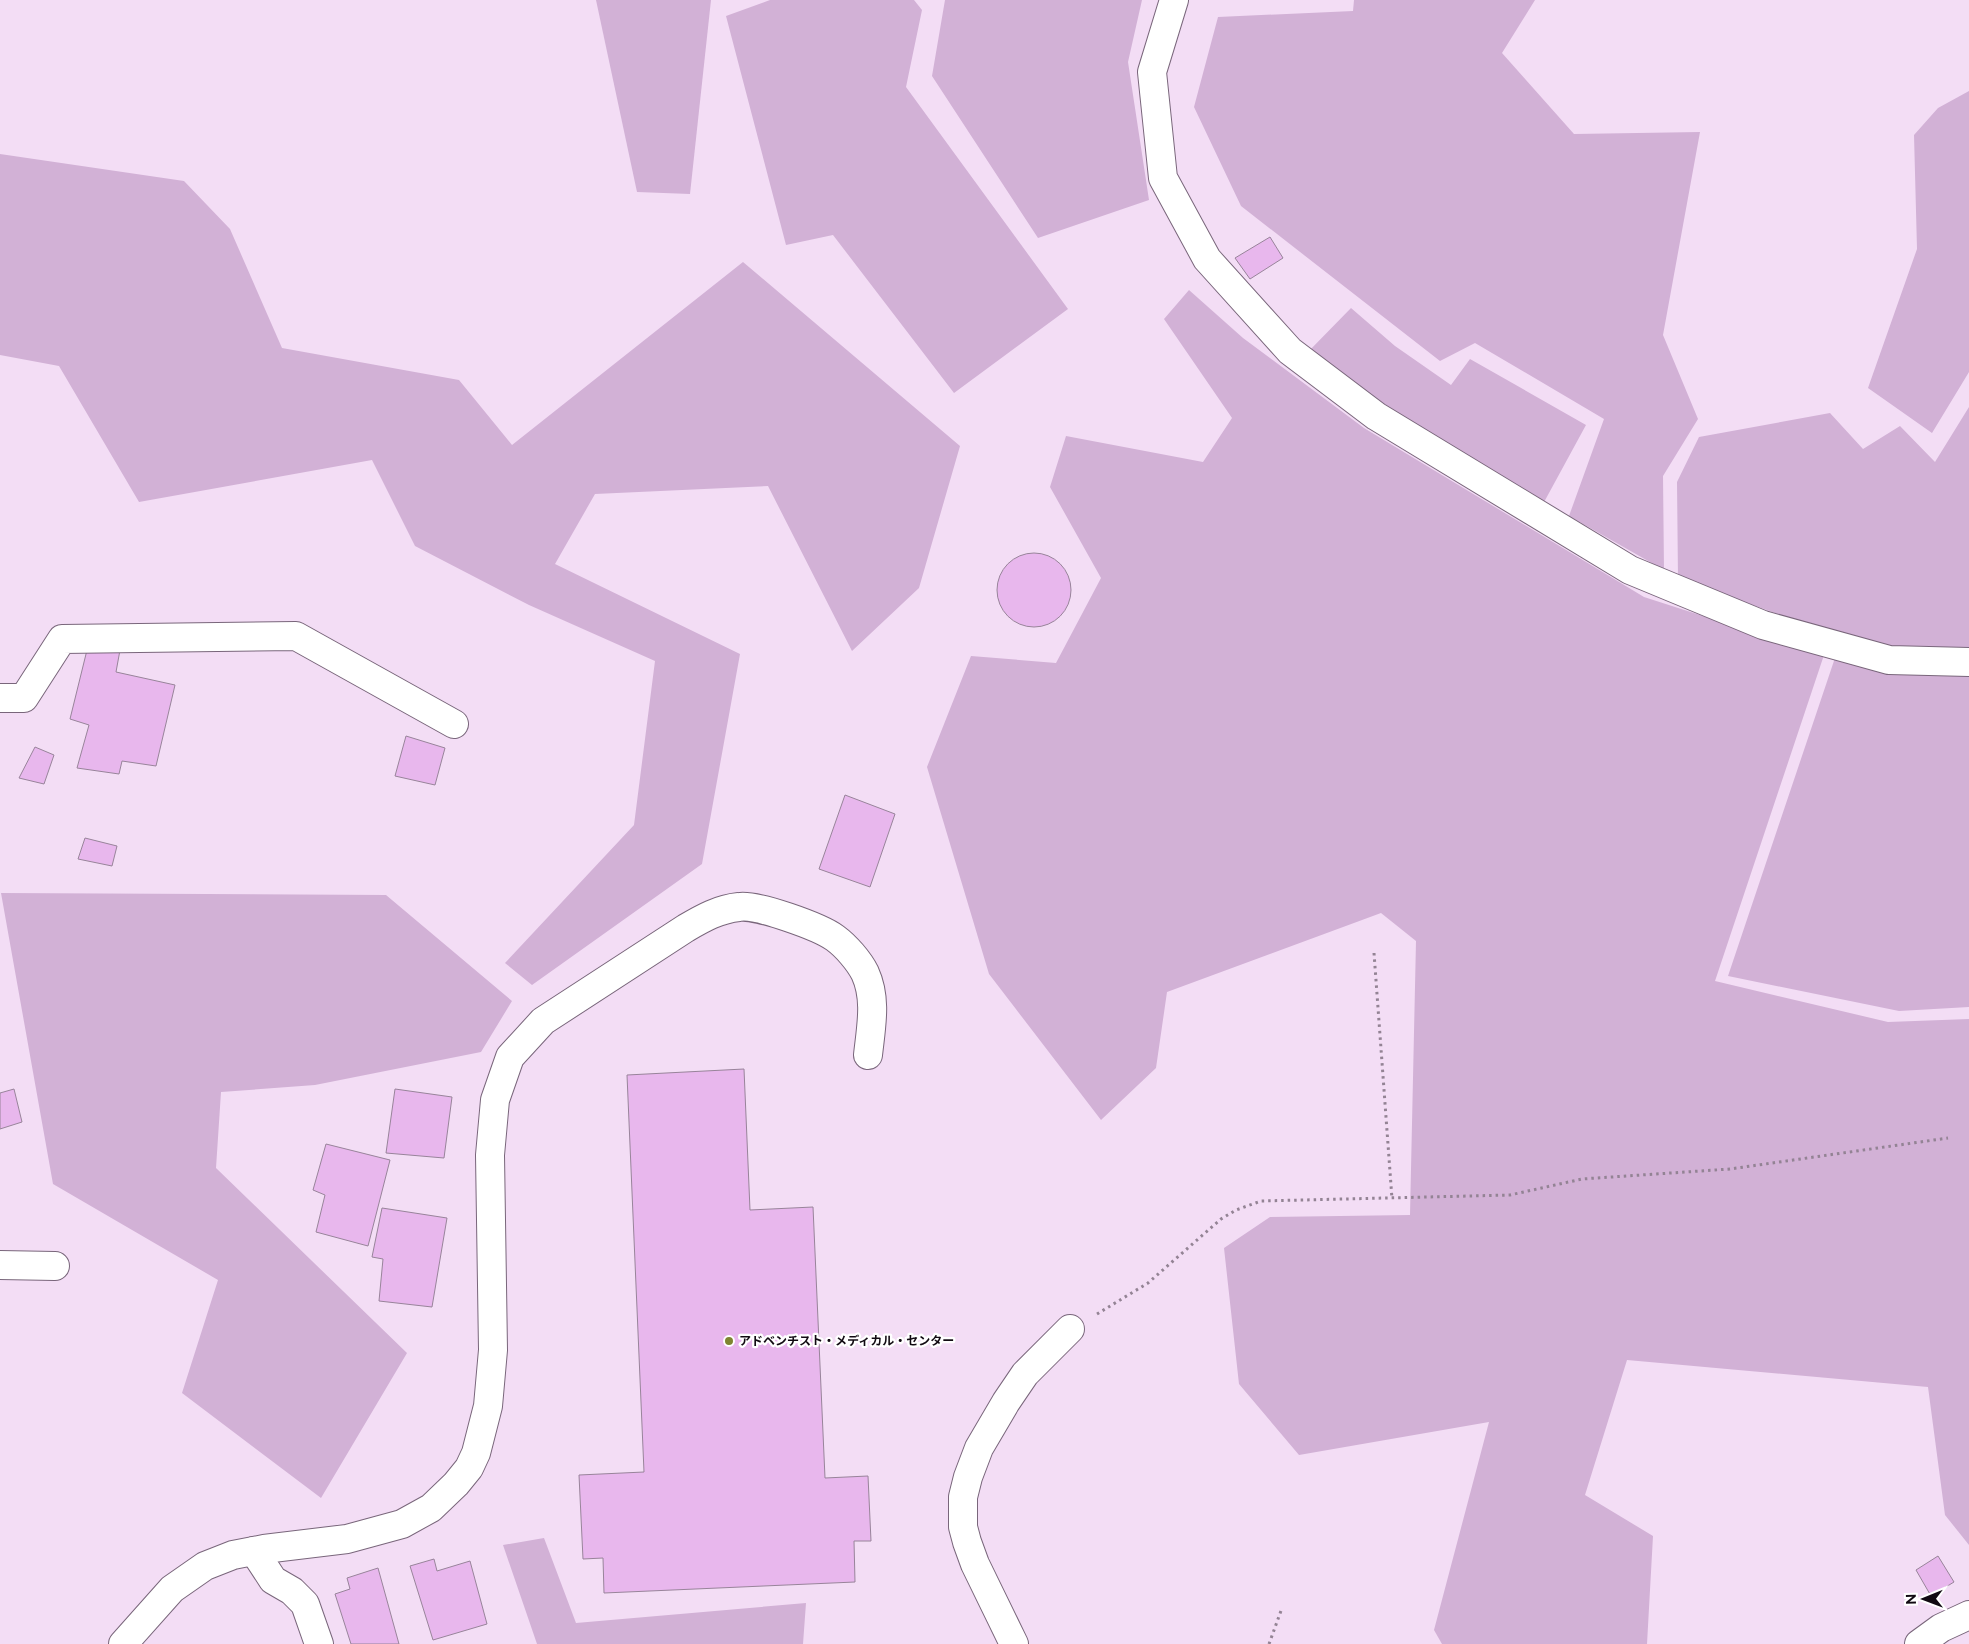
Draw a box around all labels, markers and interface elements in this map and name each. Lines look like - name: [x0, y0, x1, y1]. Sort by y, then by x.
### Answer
- place label: アドベンチスト・メディカル・センター: [739, 1334, 954, 1348]
- marker: アドベンチスト・メディカル・センター: [723, 1335, 735, 1347]
- north arrow: [1899, 1574, 1949, 1624]
- text: N: [1903, 1594, 1919, 1605]

